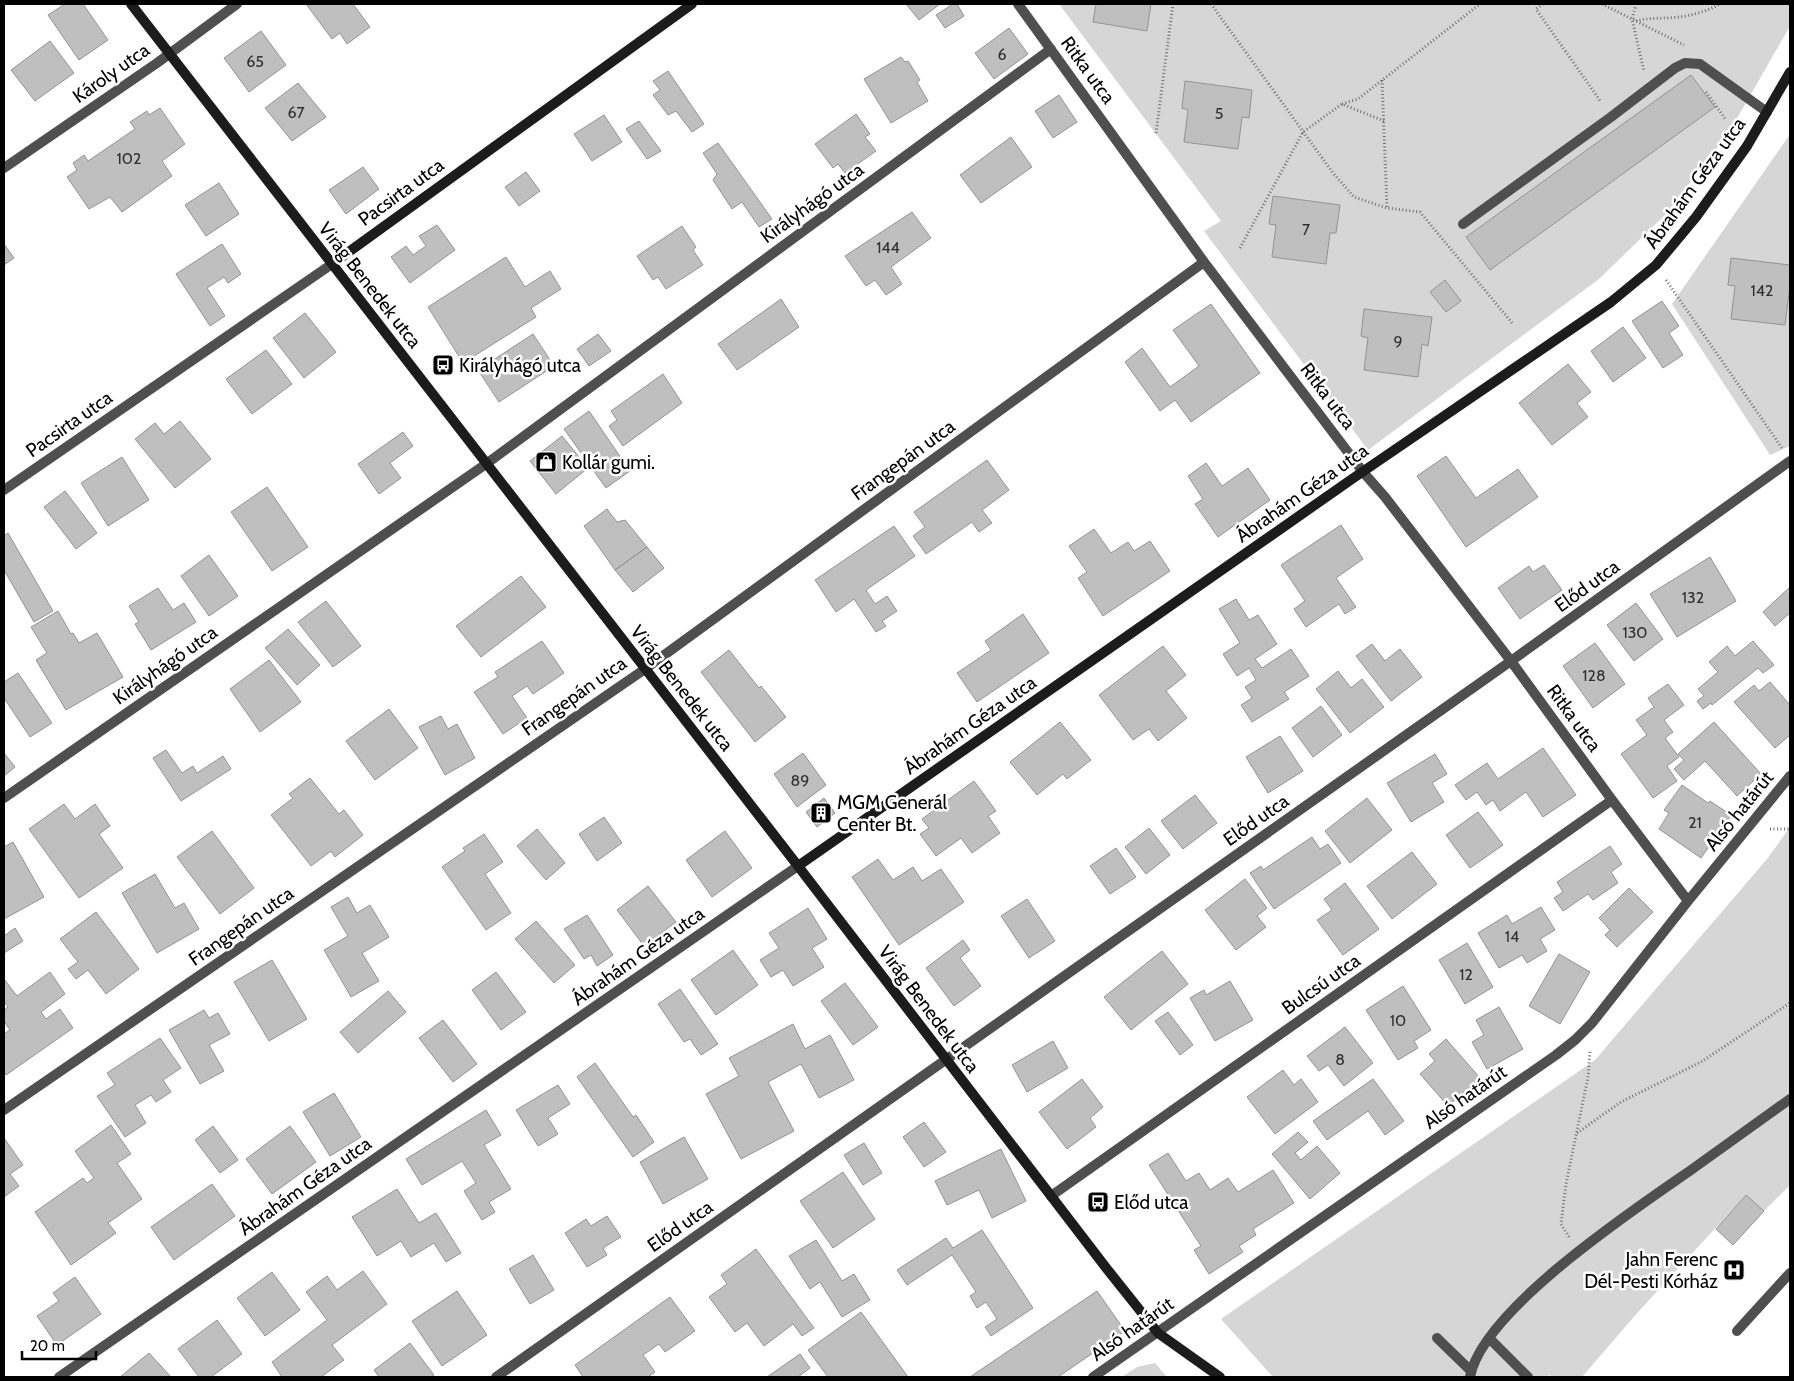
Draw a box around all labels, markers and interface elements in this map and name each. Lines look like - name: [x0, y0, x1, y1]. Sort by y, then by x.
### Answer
- street label: Ritka utca: [1056, 32, 1120, 108]
- street label: Károly utca: [68, 38, 154, 108]
- house number: 6: [997, 45, 1007, 64]
- house number: 65: [246, 52, 264, 71]
- house number: 67: [287, 103, 305, 122]
- house number: 5: [1215, 104, 1223, 123]
- street label: Ábrahám Géza utca: [1639, 112, 1750, 253]
- house number: 102: [117, 149, 141, 168]
- street label: Pacsirta utca: [354, 153, 448, 231]
- street label: Királyhágó utca: [756, 158, 868, 248]
- street label: Virág Benedek utca: [314, 217, 426, 353]
- house number: 7: [1302, 220, 1310, 239]
- house number: 144: [876, 238, 900, 257]
- house number: 142: [1751, 281, 1773, 300]
- house number: 9: [1393, 332, 1403, 351]
- bus stop icon: Királyhágó utca: [431, 353, 455, 377]
- place label: Királyhágó utca: [459, 354, 581, 377]
- street label: Ritka utca: [1295, 358, 1361, 434]
- street label: Pacsirta utca: [21, 386, 117, 462]
- street label: Frangepán utca: [847, 415, 959, 505]
- street label: Ábrahám Géza utca: [1231, 438, 1373, 547]
- shop icon: Kollár gumi.: [534, 450, 558, 474]
- place label: Kollár gumi.: [562, 451, 655, 474]
- street label: Előd utca: [1550, 555, 1624, 617]
- house number: 132: [1682, 588, 1704, 607]
- street label: Virág Benedek utca: [626, 620, 738, 756]
- street label: Királyhágó utca: [109, 621, 221, 709]
- house number: 130: [1622, 623, 1648, 642]
- street label: Frangepán utca: [517, 651, 631, 741]
- house number: 128: [1582, 666, 1606, 685]
- street label: Ábrahám Géza utca: [899, 670, 1041, 779]
- street label: Ritka utca: [1542, 680, 1606, 756]
- street label: Alsó határút: [1700, 766, 1778, 855]
- house number: 89: [791, 771, 809, 790]
- street label: Előd utca: [1219, 789, 1293, 851]
- place label: MGM Generál Center Bt.: [837, 791, 948, 836]
- building icon: MGM Generál Center Bt.: [809, 801, 833, 825]
- house number: 21: [1688, 813, 1702, 832]
- street label: Frangepán utca: [184, 881, 298, 971]
- street label: Ábrahám Géza utca: [567, 901, 709, 1010]
- house number: 14: [1505, 927, 1519, 946]
- street label: Virág Benedek utca: [874, 941, 984, 1077]
- street label: Bulcsú utca: [1277, 949, 1365, 1019]
- house number: 12: [1459, 965, 1473, 984]
- house number: 10: [1390, 1011, 1406, 1030]
- house number: 8: [1335, 1050, 1345, 1069]
- street label: Alsó határút: [1419, 1060, 1511, 1134]
- street label: Ábrahám Géza utca: [234, 1131, 376, 1240]
- bus stop icon: Előd utca: [1086, 1190, 1110, 1214]
- place label: Előd utca: [1114, 1191, 1188, 1214]
- street label: Előd utca: [643, 1195, 717, 1257]
- place label: Jahn Ferenc Dél-Pesti Kórház: [1584, 1248, 1718, 1293]
- hospital icon: Jahn Ferenc Dél-Pesti Kórház: [1722, 1258, 1746, 1282]
- street label: Alsó határút: [1086, 1292, 1178, 1366]
- scale bar: [22, 1328, 96, 1360]
- text: 20 m: [30, 1337, 65, 1355]

